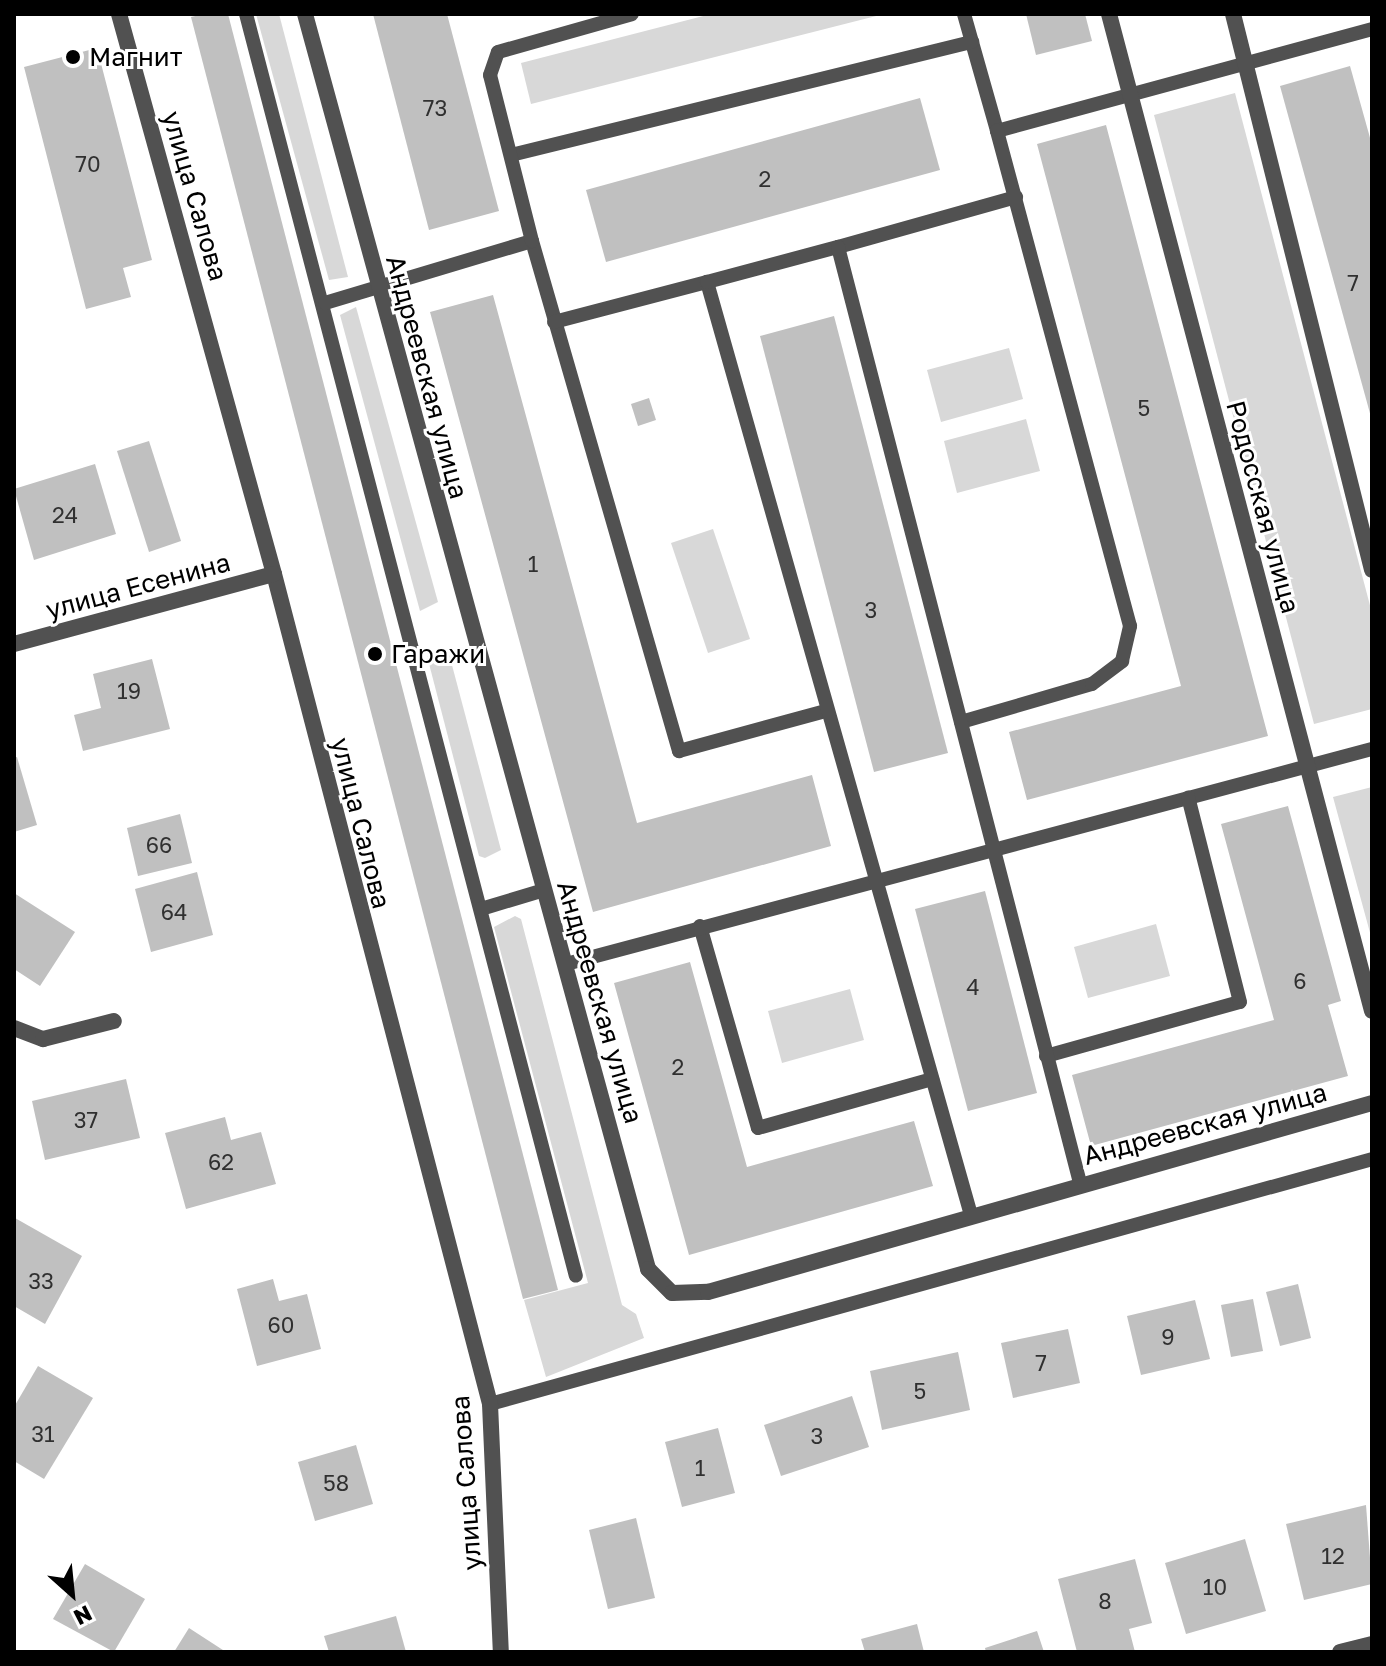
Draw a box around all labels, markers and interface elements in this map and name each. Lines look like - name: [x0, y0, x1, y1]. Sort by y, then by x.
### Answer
- place label: Магнит: [89, 41, 182, 73]
- marker: Магнит: [64, 48, 82, 66]
- house number: 73: [423, 95, 447, 121]
- street label: улица Салова: [156, 107, 234, 285]
- house number: 70: [75, 151, 101, 177]
- house number: 2: [759, 166, 771, 192]
- street label: Андреевская улица: [379, 252, 475, 502]
- house number: 7: [1347, 270, 1359, 296]
- house number: 5: [1138, 395, 1150, 421]
- street label: Родосская улица: [1220, 397, 1306, 617]
- house number: 24: [52, 502, 78, 528]
- street label: улица Есенина: [42, 546, 234, 626]
- house number: 1: [528, 551, 538, 577]
- house number: 3: [865, 597, 877, 623]
- place label: Гаражи: [391, 638, 485, 670]
- marker: Гаражи: [366, 645, 384, 663]
- house number: 19: [117, 678, 141, 704]
- street label: улица Салова: [325, 734, 397, 912]
- house number: 66: [146, 832, 172, 858]
- street label: Андреевская улица: [550, 877, 650, 1127]
- house number: 64: [161, 899, 187, 925]
- house number: 6: [1293, 968, 1307, 994]
- house number: 4: [966, 974, 980, 1000]
- house number: 2: [672, 1054, 684, 1080]
- street label: Андреевская улица: [1080, 1076, 1330, 1172]
- house number: 37: [74, 1107, 98, 1133]
- house number: 62: [208, 1149, 234, 1175]
- house number: 33: [28, 1268, 54, 1294]
- house number: 60: [268, 1312, 294, 1338]
- house number: 9: [1161, 1324, 1175, 1350]
- house number: 7: [1035, 1350, 1047, 1376]
- house number: 5: [914, 1378, 926, 1404]
- street label: улица Салова: [444, 1395, 488, 1571]
- house number: 31: [31, 1421, 55, 1447]
- house number: 3: [811, 1423, 823, 1449]
- house number: 1: [695, 1455, 705, 1481]
- house number: 58: [323, 1470, 349, 1496]
- house number: 12: [1321, 1543, 1345, 1569]
- north arrow: [32, 1554, 112, 1634]
- house number: 10: [1203, 1574, 1227, 1600]
- house number: 8: [1098, 1588, 1112, 1614]
- text: N: [70, 1600, 97, 1632]

